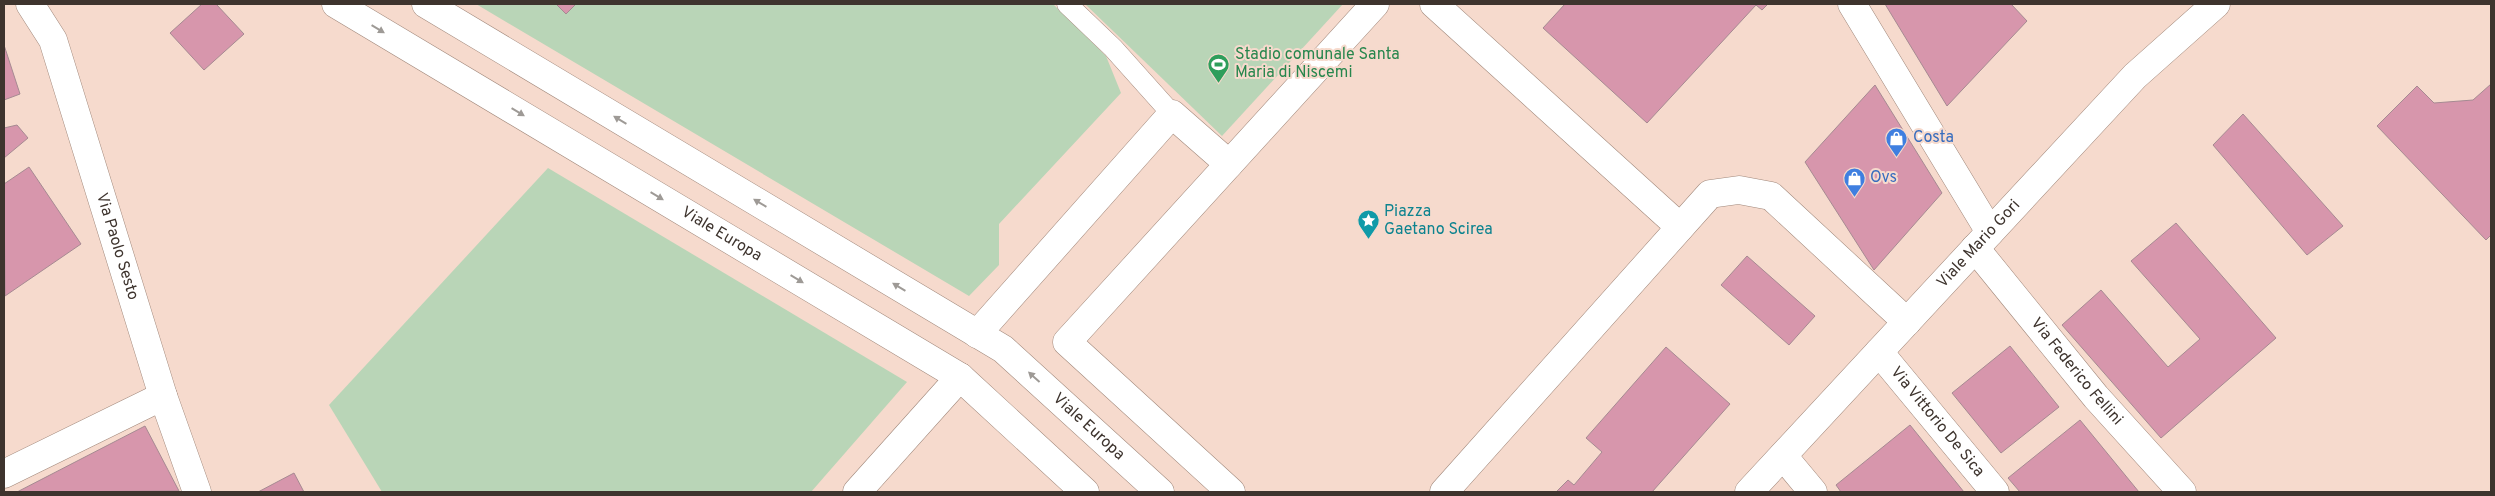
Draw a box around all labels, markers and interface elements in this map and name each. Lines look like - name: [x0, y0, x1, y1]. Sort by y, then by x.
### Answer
- one-way arrow: [372, 24, 385, 33]
- place label: Stadio comunale Santa Maria di Niscemi: [1235, 45, 1400, 83]
- sports icon: Stadio comunale Santa Maria di Niscemi: [1207, 52, 1231, 83]
- one-way arrow: [511, 108, 524, 117]
- one-way arrow: [614, 116, 627, 125]
- shop icon: Costa: [1885, 126, 1909, 157]
- place label: Costa: [1913, 128, 1954, 148]
- shop icon: Ovs: [1842, 166, 1866, 197]
- place label: Ovs: [1870, 168, 1897, 188]
- street label: Via Paolo Sesto: [91, 191, 143, 303]
- one-way arrow: [651, 191, 664, 200]
- street label: Viale Mario Gori: [1933, 196, 2025, 293]
- one-way arrow: [753, 199, 766, 208]
- place label: Piazza Gaetano Scirea: [1384, 202, 1493, 240]
- street label: Viale Europa: [677, 203, 765, 266]
- place icon: Piazza Gaetano Scirea: [1356, 209, 1380, 240]
- one-way arrow: [790, 275, 803, 284]
- one-way arrow: [893, 282, 906, 291]
- street label: Via Federico Fellini: [2026, 314, 2127, 430]
- street label: Via Vittorio De Sica: [1886, 363, 1989, 481]
- one-way arrow: [1028, 371, 1040, 383]
- street label: Viale Europa: [1048, 389, 1129, 465]

